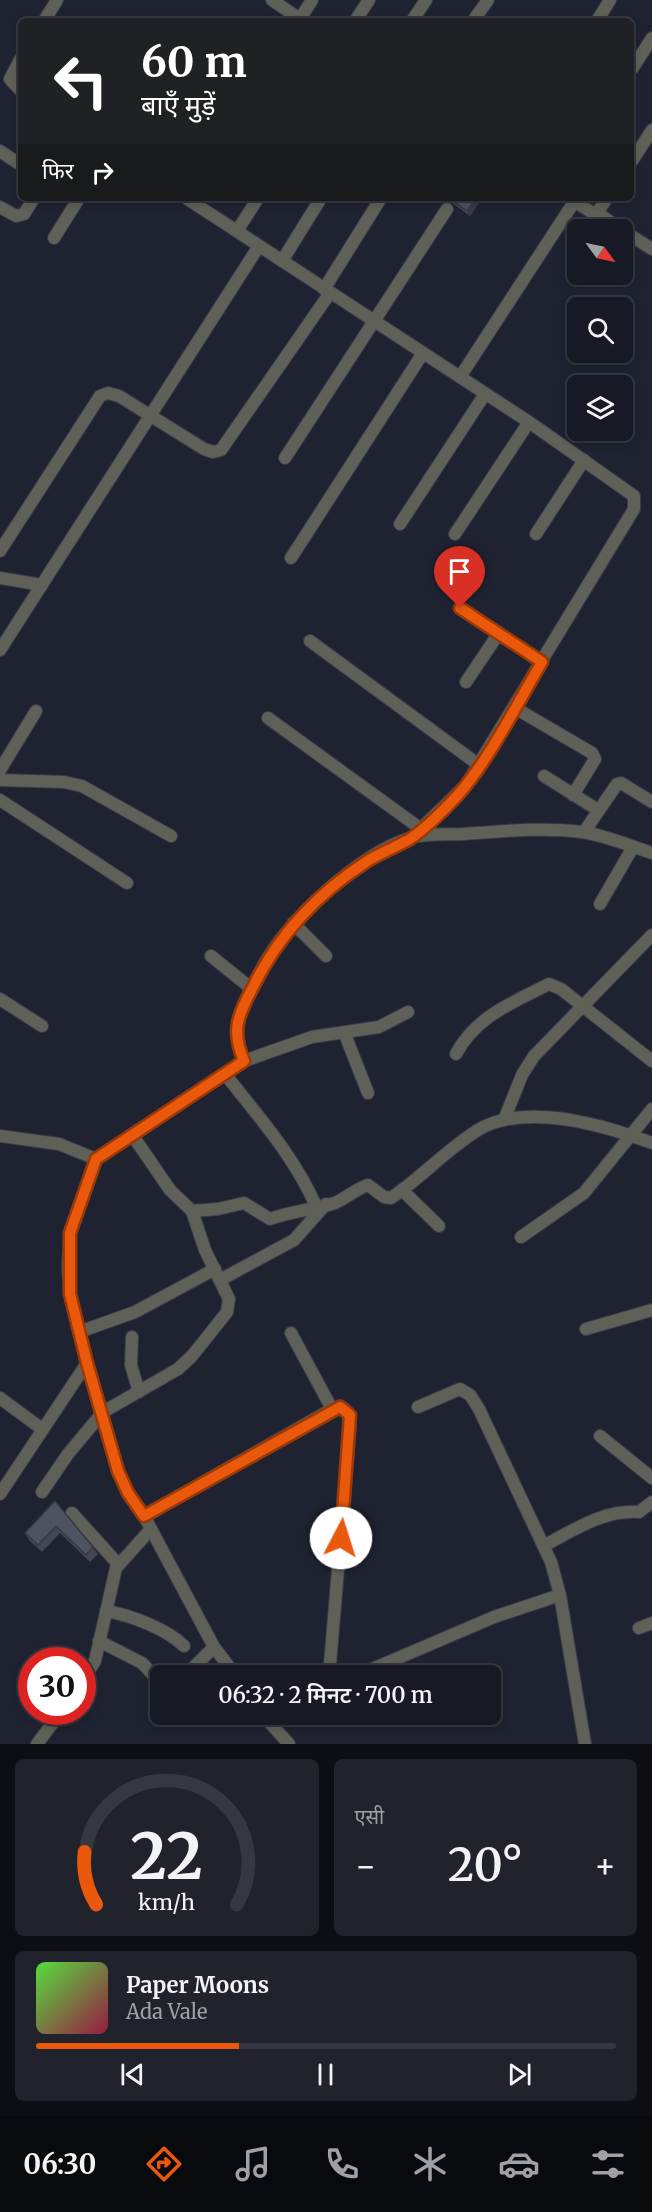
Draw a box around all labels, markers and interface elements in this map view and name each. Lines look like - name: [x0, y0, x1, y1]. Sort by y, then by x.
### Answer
- text: 60 m: [141, 36, 247, 88]
- icon: left: [42, 42, 120, 120]
- text: बाएँ मुड़ें: [141, 88, 215, 122]
- icon: right: [86, 156, 119, 189]
- text: फिर: [42, 157, 74, 185]
- north arrow: [567, 219, 633, 285]
- map controls: [567, 219, 633, 441]
- button: search: [567, 297, 633, 363]
- button: layers: [567, 375, 633, 441]
- pin: [434, 546, 485, 608]
- icon: arrive: [443, 555, 476, 588]
- position arrow: [309, 1506, 373, 1570]
- speed limit sign: 30: [18, 1647, 96, 1725]
- text: 06:32 · 2 मिनट · 700 m: [218, 1681, 433, 1709]
- text: एसी: [355, 1804, 384, 1829]
- text: 22: [130, 1818, 203, 1896]
- text: 20°: [448, 1837, 523, 1893]
- text: −: [355, 1846, 377, 1887]
- text: +: [594, 1846, 616, 1887]
- text: km/h: [138, 1889, 195, 1916]
- text: Paper Moons: [126, 1971, 269, 1999]
- text: Ada Vale: [126, 1999, 207, 2024]
- icon: previous: [116, 2058, 149, 2091]
- icon: pause: [309, 2058, 342, 2091]
- icon: next: [503, 2058, 536, 2091]
- icon: directions: [143, 2143, 185, 2185]
- icon: music: [232, 2143, 274, 2185]
- icon: phone: [321, 2143, 363, 2185]
- icon: climate: [409, 2143, 451, 2185]
- icon: car: [498, 2143, 540, 2185]
- icon: filters: [587, 2143, 629, 2185]
- text: 06:30: [23, 2147, 96, 2181]

